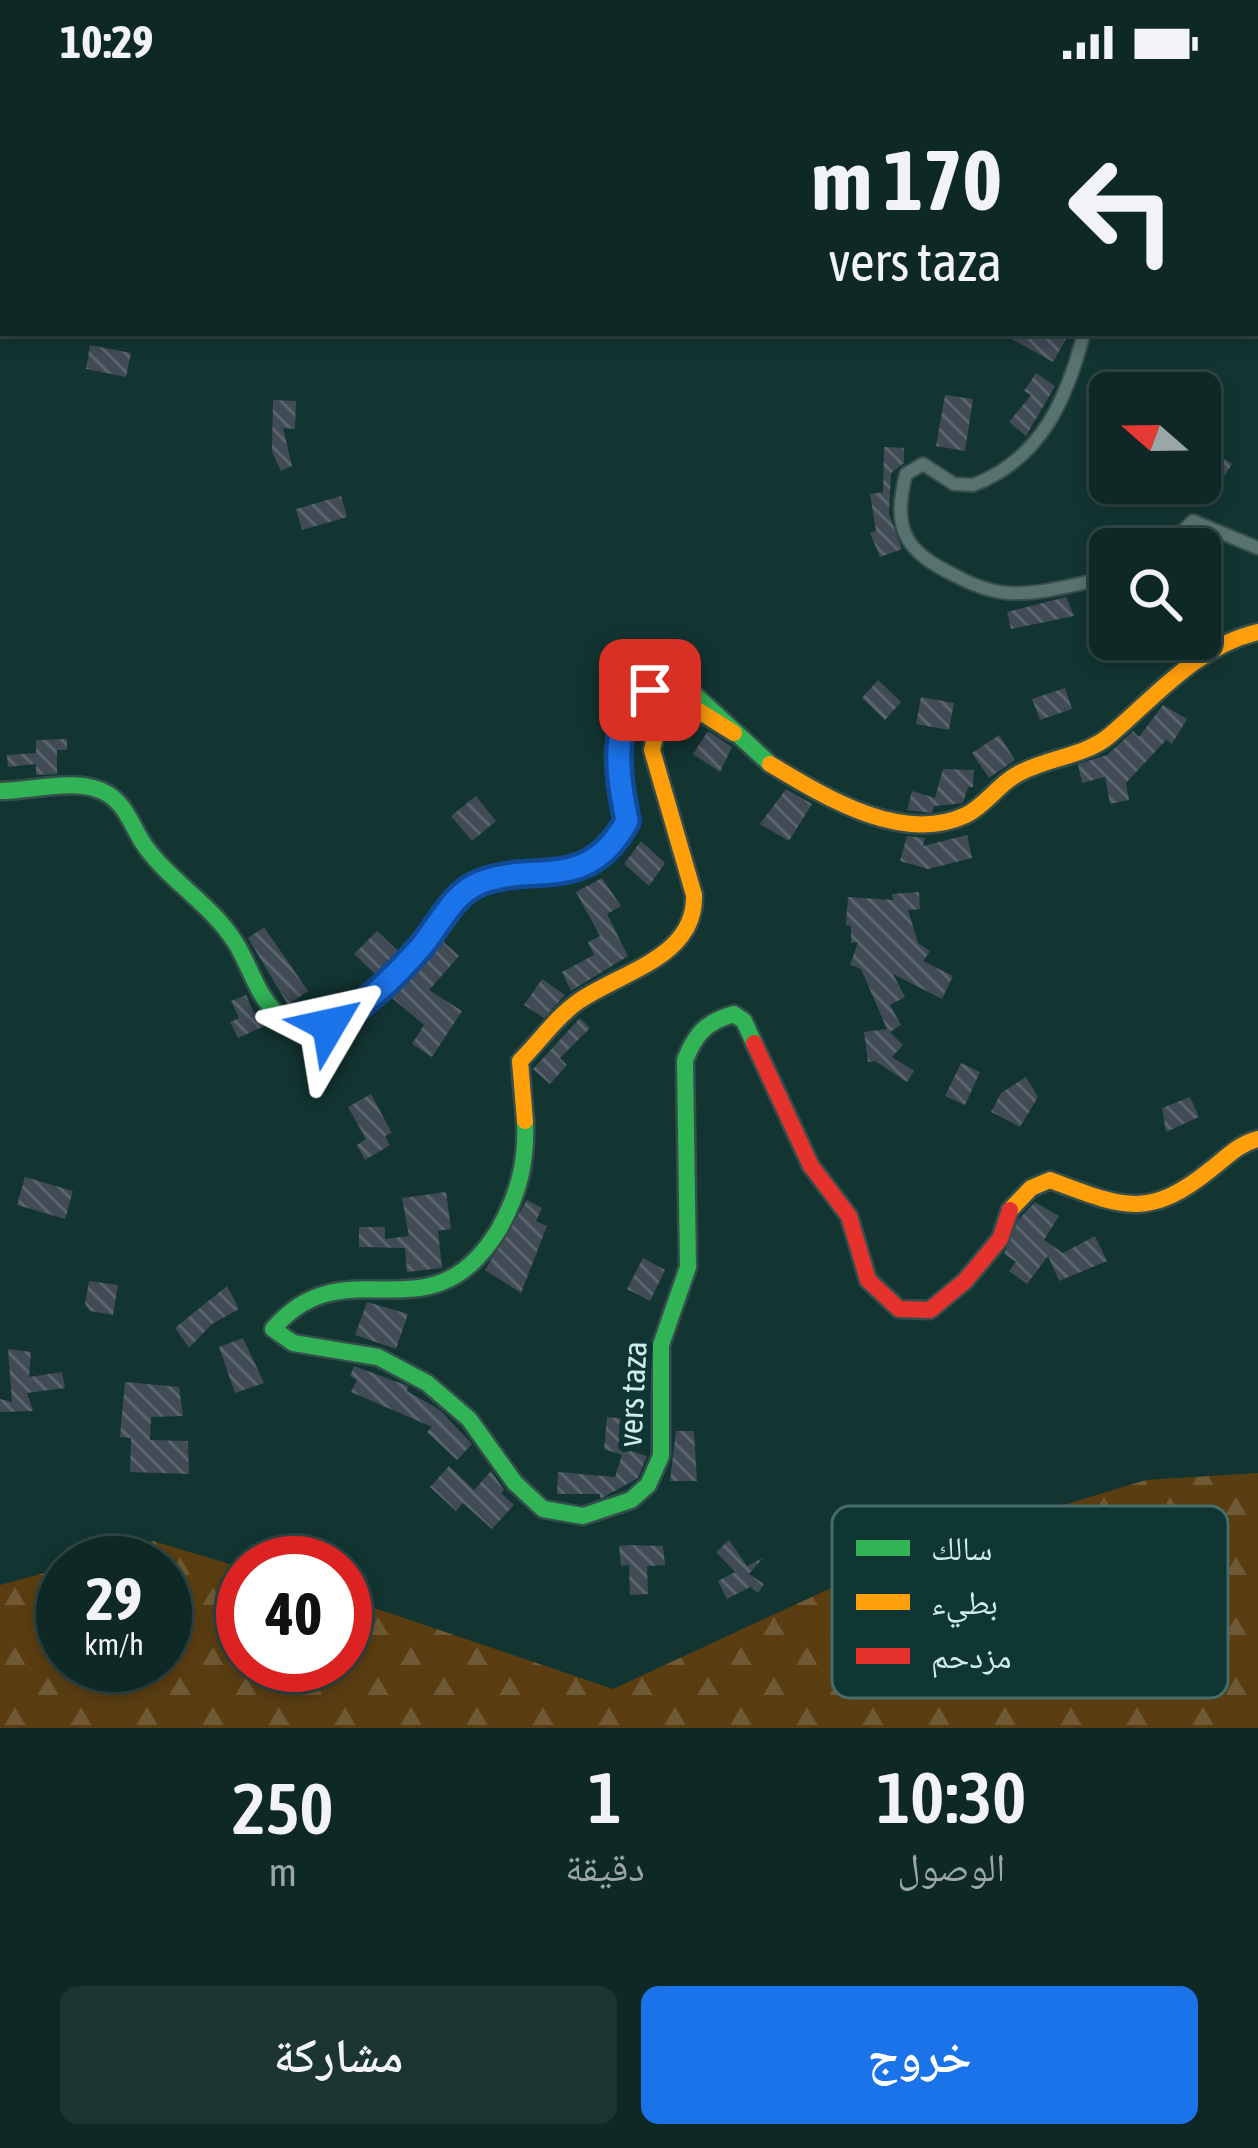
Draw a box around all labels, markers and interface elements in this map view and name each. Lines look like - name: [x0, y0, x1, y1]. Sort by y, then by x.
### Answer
- text: 10:29: [60, 16, 154, 68]
- text: 170 m: [812, 132, 1002, 228]
- icon: left: [1044, 132, 1200, 288]
- text: vers taza: [828, 231, 1002, 292]
- north arrow: [1089, 372, 1221, 504]
- map controls: [1089, 372, 1221, 660]
- button: search: [1089, 528, 1221, 660]
- pin: [599, 639, 701, 741]
- icon: arrive: [617, 657, 683, 723]
- position arrow: [266, 962, 392, 1088]
- street label: vers taza: [610, 1340, 654, 1448]
- legend: [832, 1506, 1228, 1698]
- text: سالك: [931, 1529, 992, 1567]
- speed limit sign: 40: [216, 1536, 372, 1692]
- text: 29: [86, 1564, 142, 1633]
- text: بطيء: [931, 1583, 998, 1628]
- text: km/h: [84, 1627, 144, 1661]
- text: مزدحم: [931, 1637, 1011, 1679]
- text: 1: [588, 1756, 622, 1838]
- text: 10:30: [877, 1756, 1026, 1838]
- text: 250: [232, 1767, 333, 1849]
- text: دقيقة: [565, 1845, 645, 1889]
- text: الوصول: [897, 1845, 1005, 1889]
- text: m: [269, 1850, 297, 1894]
- button: مشاركة: [60, 1986, 617, 2124]
- button: خروج: [641, 1986, 1198, 2124]

